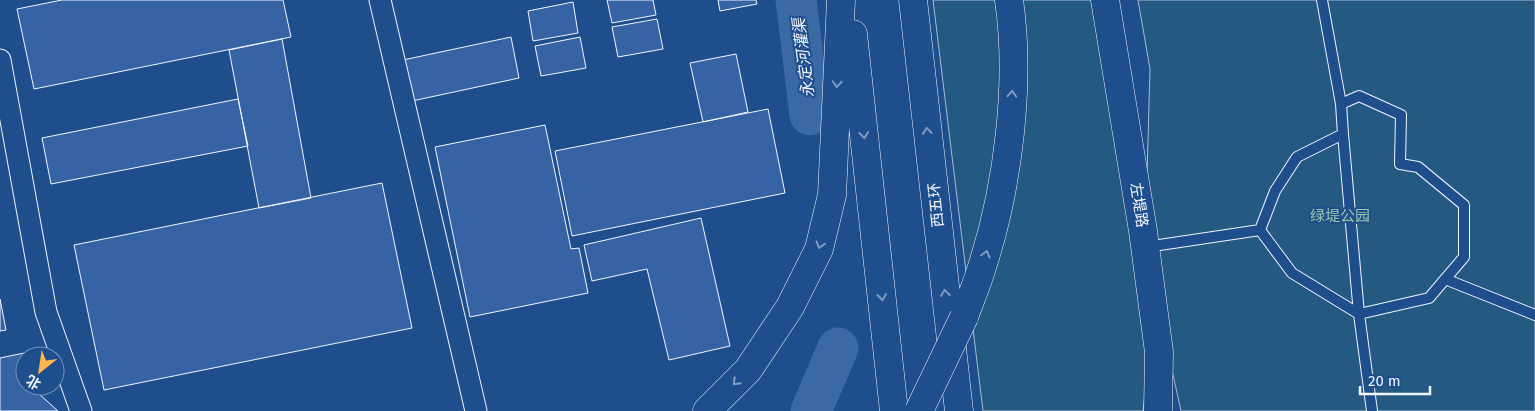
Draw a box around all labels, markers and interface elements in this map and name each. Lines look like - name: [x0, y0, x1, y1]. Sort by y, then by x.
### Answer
- water label: 永定河灌渠: [789, 15, 818, 99]
- one-way arrow: [832, 80, 843, 88]
- one-way arrow: [1007, 90, 1018, 98]
- one-way arrow: [922, 127, 933, 135]
- one-way arrow: [858, 132, 869, 140]
- street label: 左堤路: [1127, 181, 1151, 229]
- street label: 西五环: [925, 182, 947, 228]
- park label: 绿堤公园: [1310, 207, 1370, 225]
- one-way arrow: [815, 240, 825, 248]
- one-way arrow: [980, 250, 991, 259]
- one-way arrow: [940, 289, 951, 297]
- one-way arrow: [876, 293, 887, 301]
- north arrow: [15, 346, 65, 396]
- scale bar: [1360, 364, 1430, 396]
- text: 北: [23, 371, 44, 393]
- text: 20 m: [1368, 372, 1401, 390]
- one-way arrow: [732, 376, 741, 385]

